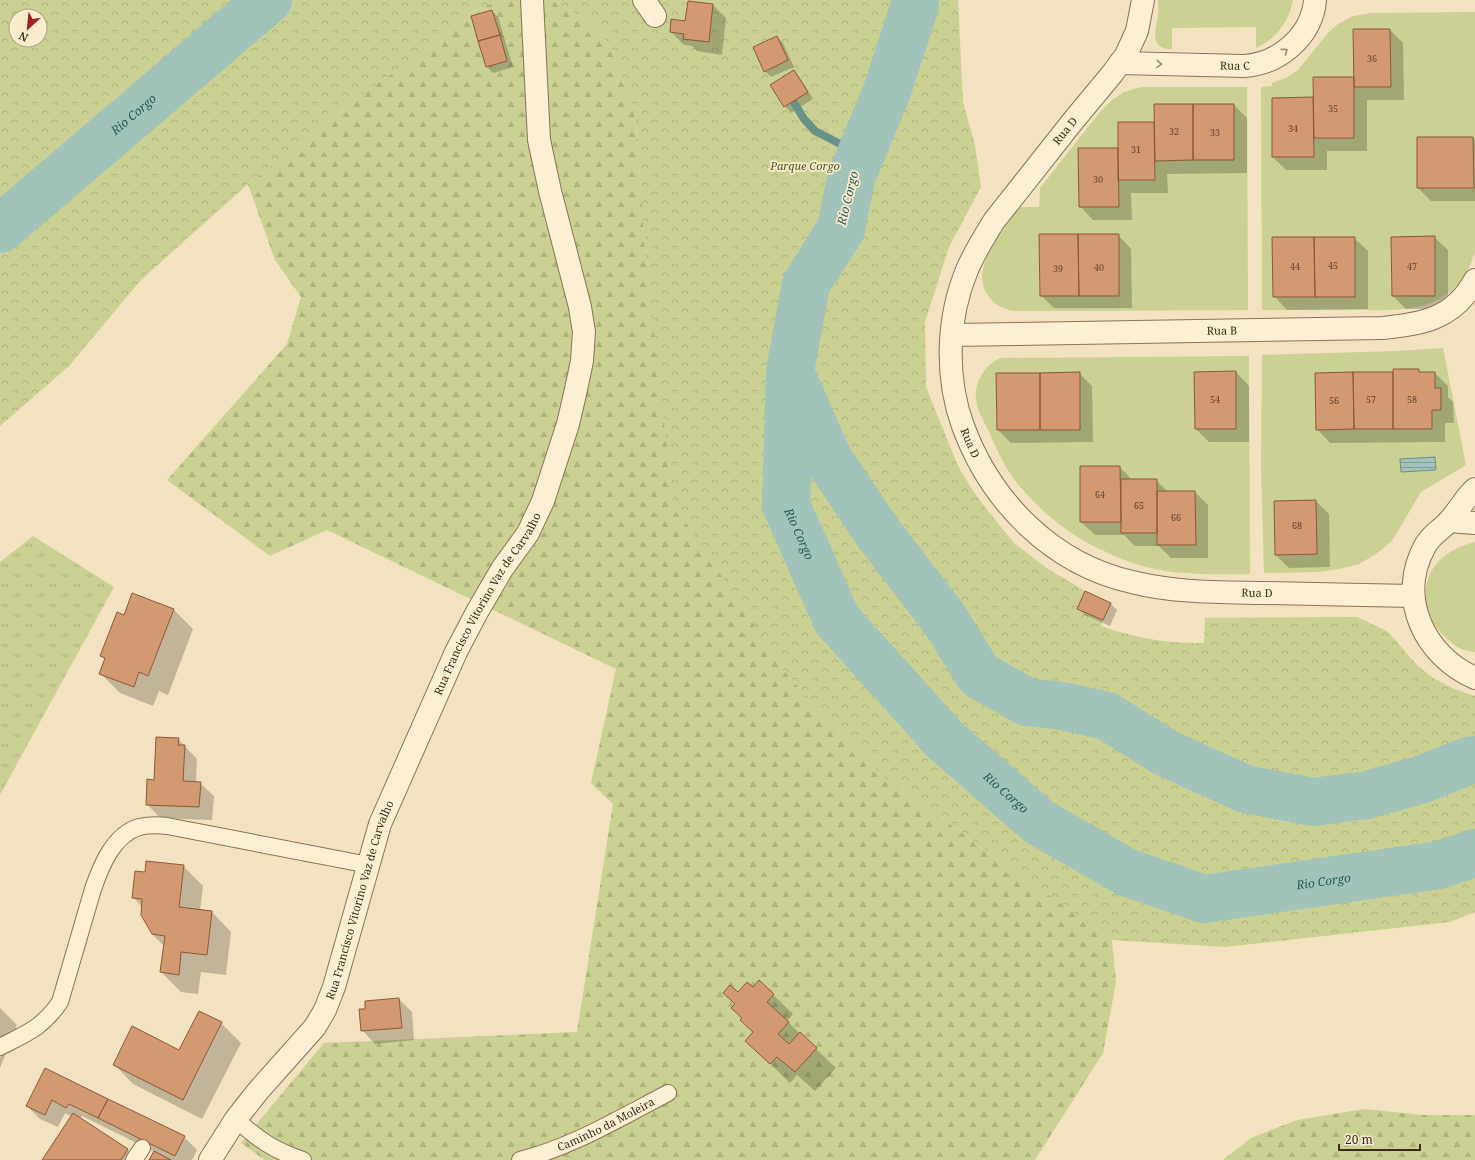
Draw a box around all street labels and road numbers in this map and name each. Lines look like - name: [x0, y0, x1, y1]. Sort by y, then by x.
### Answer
- street label: Rua C: [1220, 57, 1251, 73]
- street label: Rua D: [1049, 114, 1080, 148]
- street label: Rua B: [1207, 322, 1237, 338]
- street label: Rua D: [957, 426, 984, 460]
- street label: Rua Francisco Vitorino Vaz de Carvalho: [430, 510, 544, 697]
- street label: Rua D: [1241, 585, 1273, 600]
- street label: Rua Francisco Vitorino Vaz de Carvalho: [322, 798, 397, 1002]
- street label: Caminho da Moleira: [555, 1094, 657, 1154]

